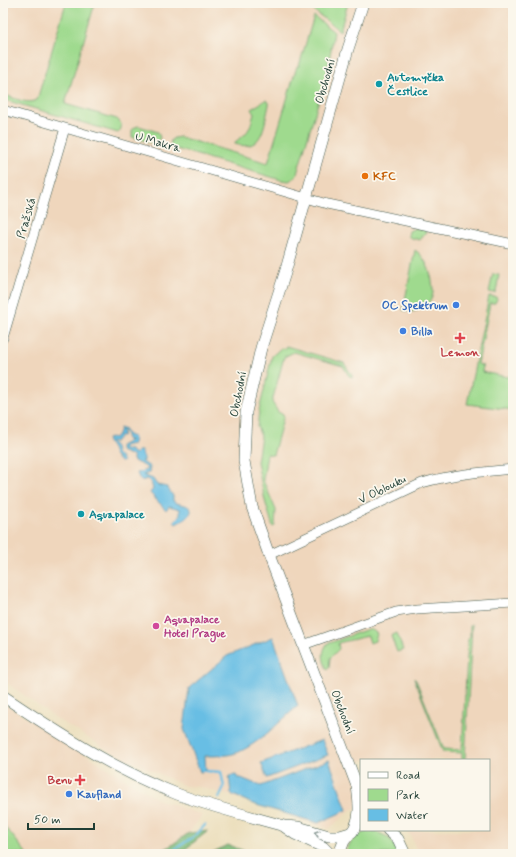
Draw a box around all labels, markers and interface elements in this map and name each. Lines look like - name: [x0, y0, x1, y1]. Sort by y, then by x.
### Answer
- street label: Obchodní: [312, 57, 340, 106]
- place label: Automyčka Čestlice: [387, 70, 444, 100]
- marker: Automyčka Čestlice: [374, 79, 384, 89]
- street label: U Makra: [133, 129, 183, 157]
- place label: KFC: [373, 169, 396, 185]
- marker: KFC: [360, 171, 370, 181]
- street label: Pražská: [13, 196, 41, 241]
- place label: OC Spektrum: [382, 298, 448, 314]
- marker: OC Spektrum: [451, 300, 461, 310]
- place label: Billa: [411, 324, 433, 340]
- marker: Billa: [398, 326, 408, 336]
- marker: Lemon: [455, 333, 465, 343]
- place label: Lemon: [440, 345, 480, 361]
- street label: Obchodní: [227, 370, 251, 419]
- street label: V Oblouku: [356, 471, 409, 508]
- place label: Aquapalace: [89, 507, 145, 523]
- marker: Aquapalace: [76, 509, 86, 519]
- place label: Aquapalace Hotel Prague: [164, 612, 226, 643]
- marker: Aquapalace Hotel Prague: [151, 621, 161, 631]
- street label: Obchodní: [326, 688, 358, 737]
- legend: [360, 759, 490, 831]
- text: Road: [396, 768, 420, 784]
- place label: Benu: [48, 773, 72, 789]
- marker: Benu: [75, 775, 85, 785]
- place label: Kaufland: [77, 787, 121, 803]
- text: Park: [396, 788, 420, 804]
- marker: Kaufland: [64, 789, 74, 799]
- scale bar: [28, 805, 94, 831]
- text: Water: [396, 808, 428, 824]
- text: 50 m: [34, 812, 61, 828]
- one-way arrow: [314, 829, 321, 838]

